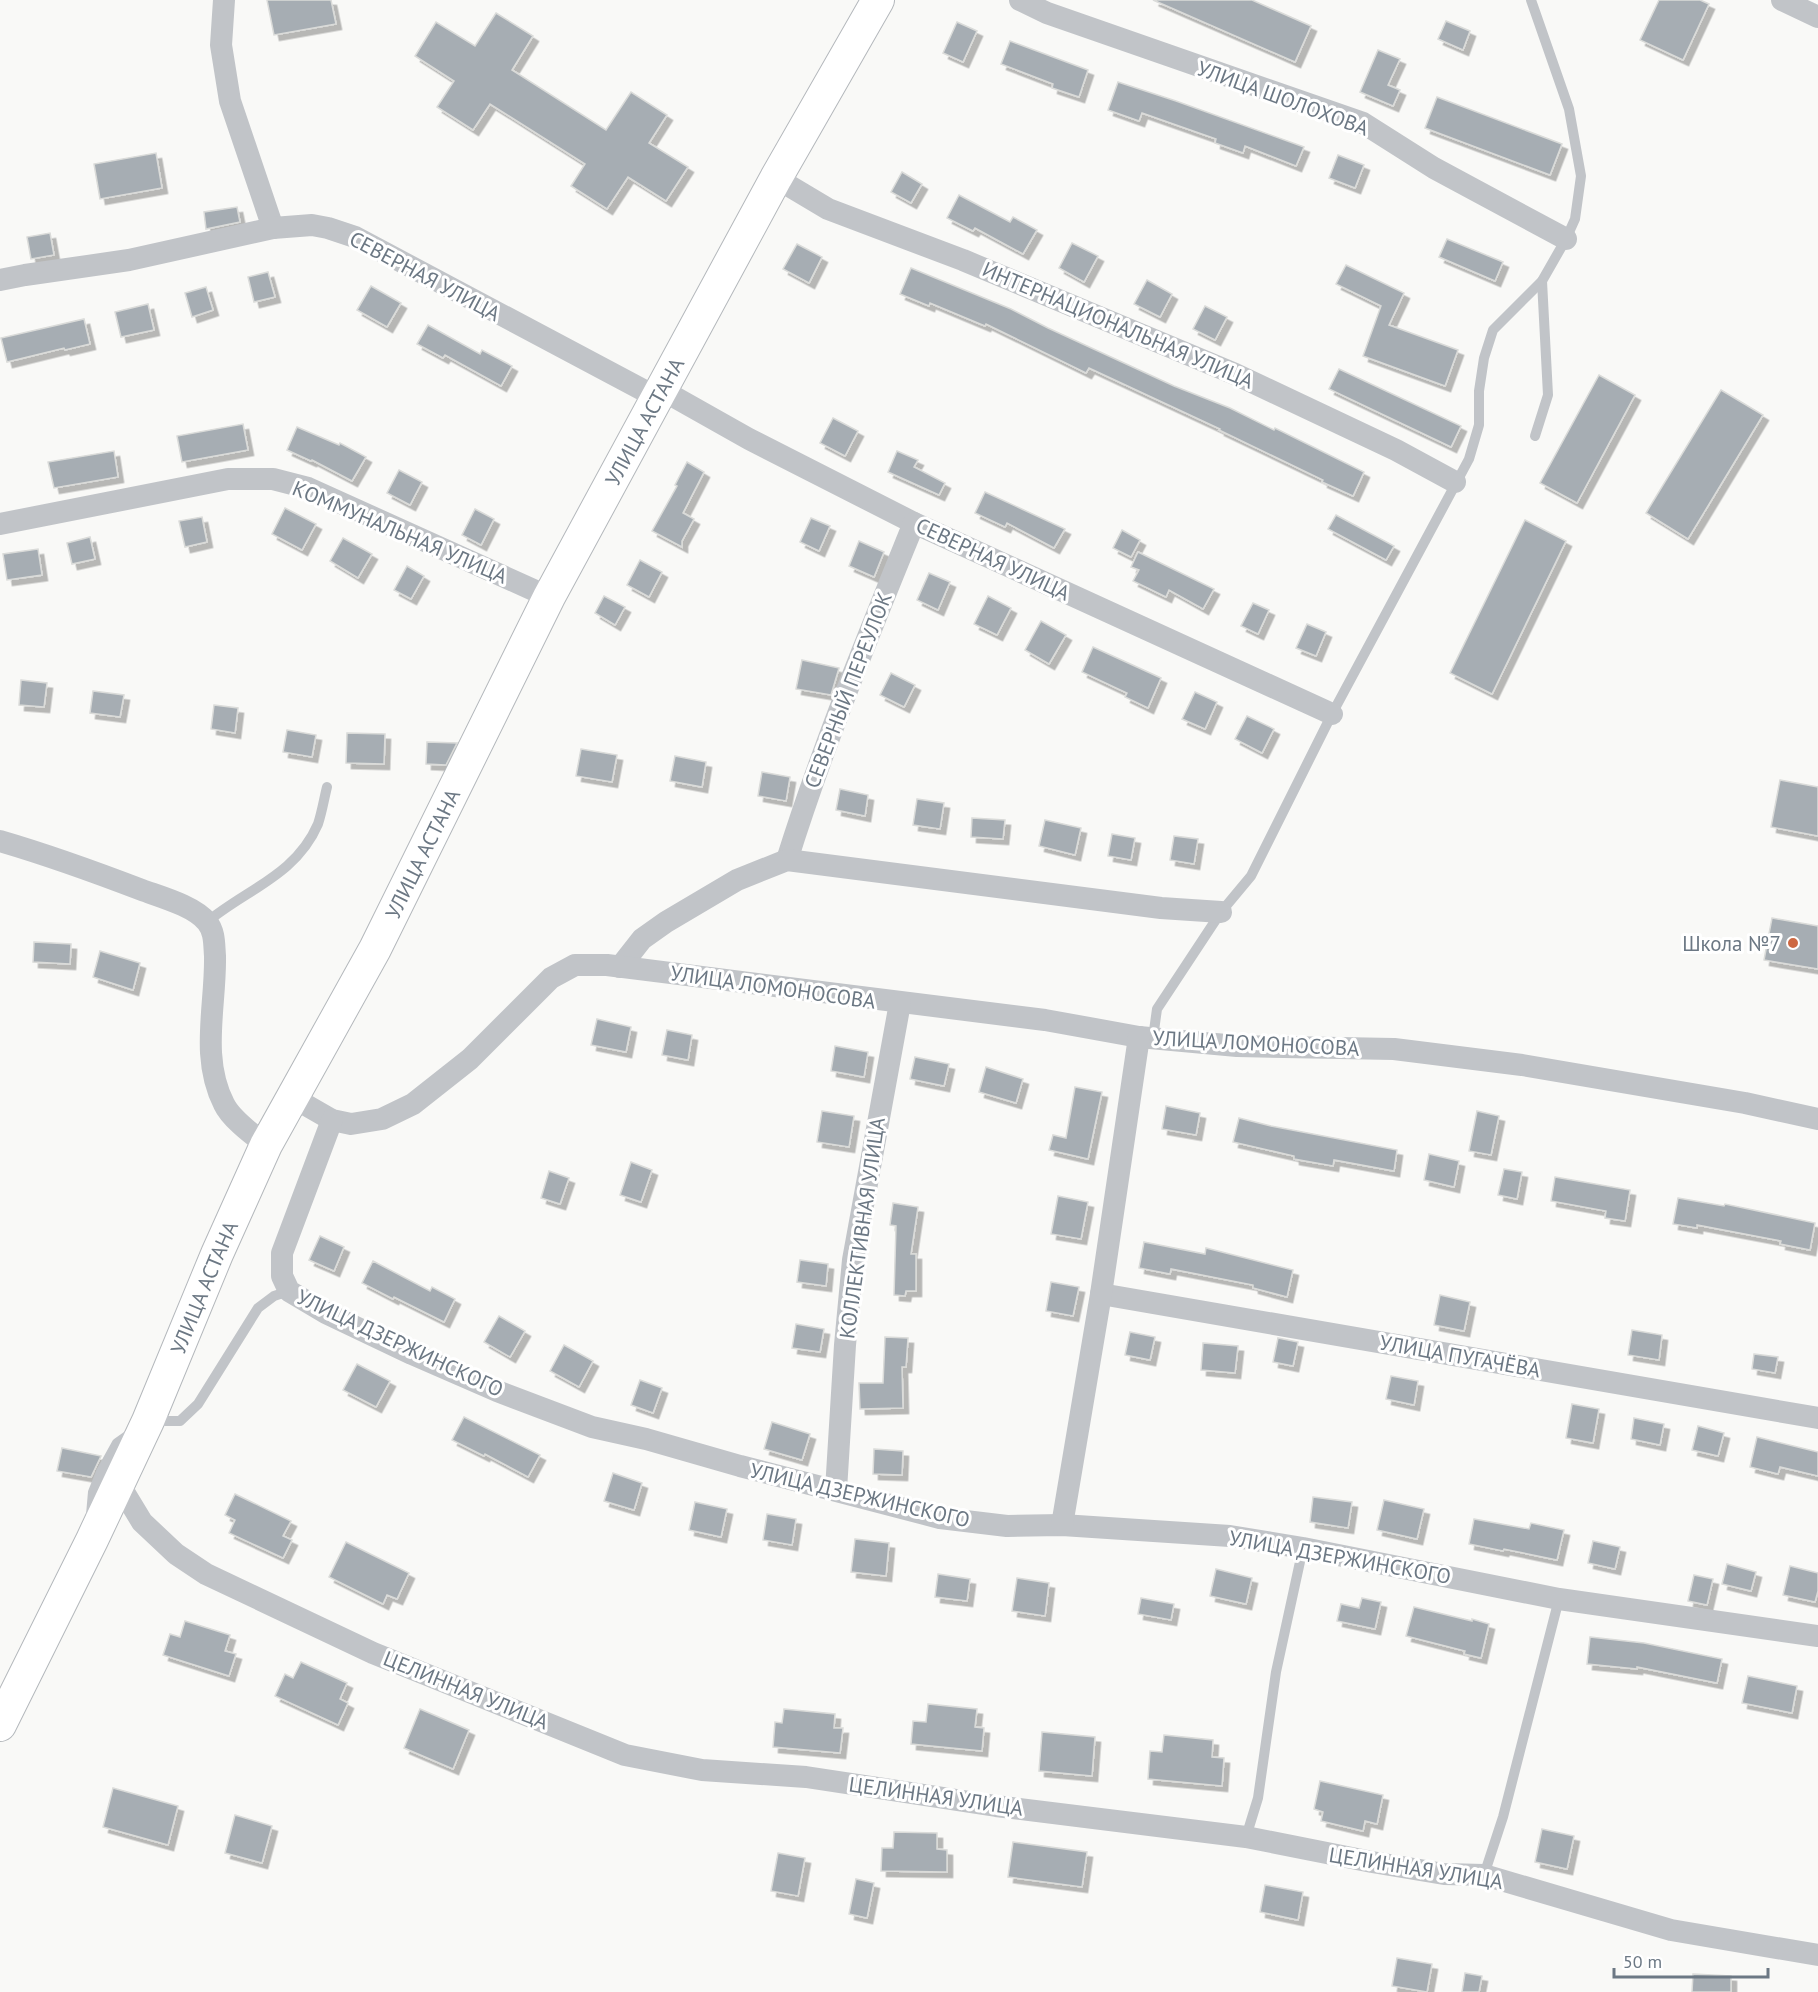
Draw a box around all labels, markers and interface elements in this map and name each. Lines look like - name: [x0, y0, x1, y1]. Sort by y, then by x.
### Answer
- street label: УЛИЦА ШОЛОХОВА: [1193, 54, 1373, 142]
- street label: СЕВЕРНАЯ УЛИЦА: [345, 225, 506, 327]
- street label: ИНТЕРНАЦИОНАЛЬНАЯ УЛИЦА: [978, 256, 1258, 395]
- street label: УЛИЦА АСТАНА: [599, 352, 690, 490]
- street label: КОММУНАЛЬНАЯ УЛИЦА: [288, 474, 512, 590]
- street label: СЕВЕРНАЯ УЛИЦА: [912, 511, 1075, 607]
- street label: СЕВЕРНЫЙ ПЕРЕУЛОК: [798, 588, 898, 792]
- street label: УЛИЦА АСТАНА: [379, 783, 466, 923]
- place label: Школа №7: [1682, 930, 1781, 957]
- marker: Школа №7: [1786, 936, 1800, 950]
- street label: УЛИЦА ЛОМОНОСОВА: [669, 959, 878, 1015]
- street label: УЛИЦА ЛОМОНОСОВА: [1152, 1024, 1361, 1062]
- street label: КОЛЛЕКТИВНАЯ УЛИЦА: [833, 1115, 891, 1340]
- street label: УЛИЦА АСТАНА: [164, 1216, 244, 1358]
- street label: УЛИЦА ДЗЕРЖИНСКОГО: [292, 1283, 508, 1403]
- street label: УЛИЦА ПУГАЧЁВА: [1378, 1329, 1543, 1384]
- street label: УЛИЦА ДЗЕРЖИНСКОГО: [747, 1457, 973, 1533]
- street label: УЛИЦА ДЗЕРЖИНСКОГО: [1227, 1524, 1453, 1590]
- street label: ЦЕЛИННАЯ УЛИЦА: [380, 1645, 553, 1736]
- street label: ЦЕЛИННАЯ УЛИЦА: [847, 1770, 1026, 1822]
- street label: ЦЕЛИННАЯ УЛИЦА: [1327, 1841, 1506, 1895]
- scale bar: [1614, 1941, 1768, 1979]
- text: 50 m: [1623, 1950, 1662, 1973]

